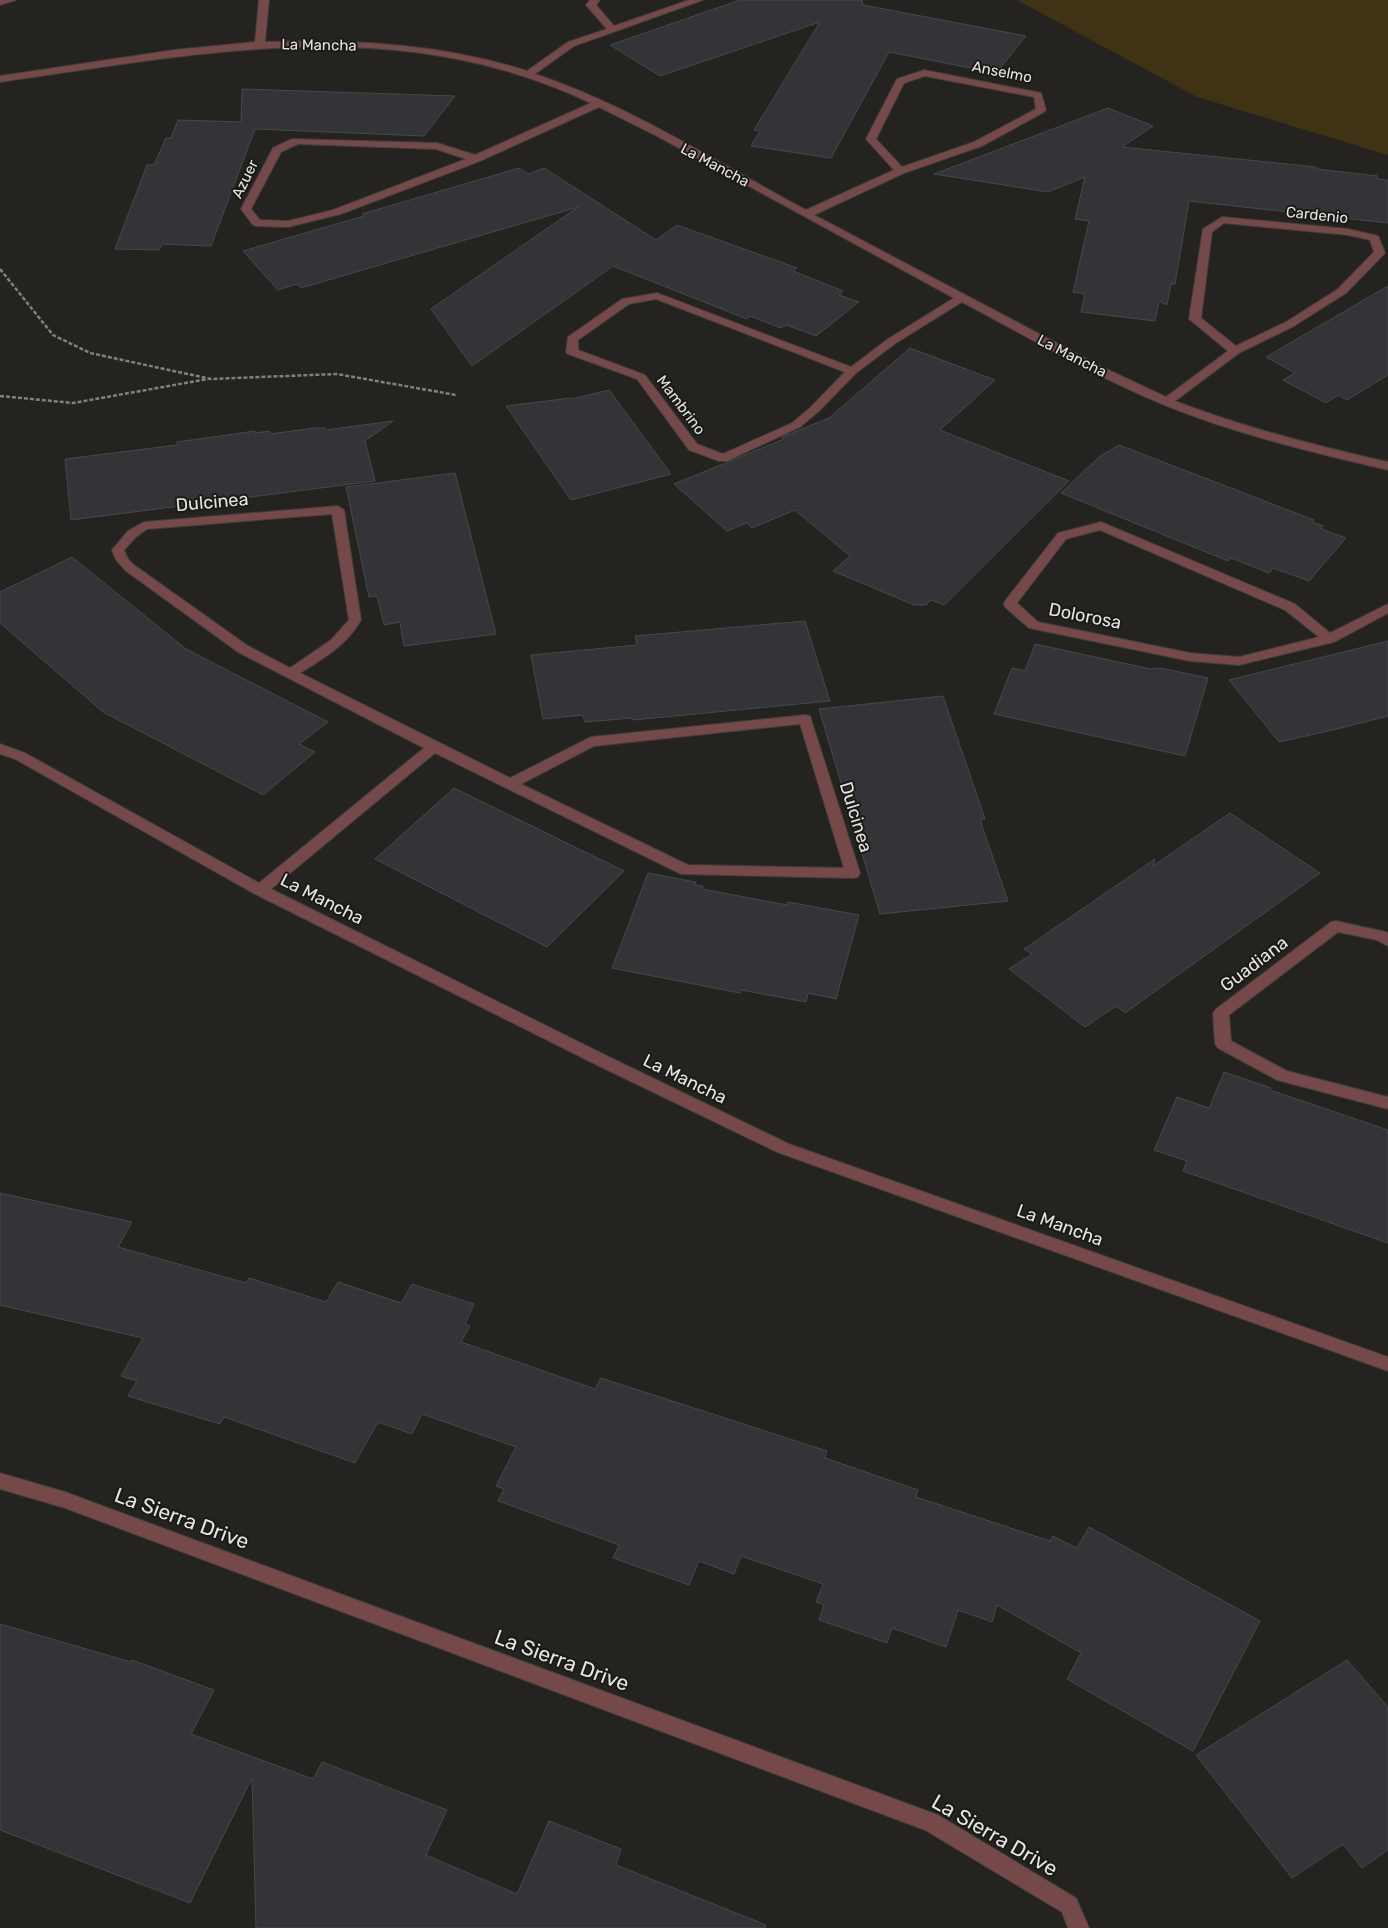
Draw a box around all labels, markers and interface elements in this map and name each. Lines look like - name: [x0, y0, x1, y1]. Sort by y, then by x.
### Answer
- street label: La Mancha: [281, 35, 357, 55]
- street label: Anselmo: [970, 57, 1034, 87]
- street label: La Mancha: [677, 139, 753, 191]
- street label: Azuer: [228, 156, 262, 201]
- street label: Cardenio: [1285, 203, 1349, 227]
- street label: La Mancha: [1034, 331, 1110, 381]
- street label: Mambrino: [653, 372, 709, 438]
- street label: Dulcinea: [175, 488, 249, 516]
- street label: Dolorosa: [1047, 598, 1123, 634]
- street label: Dulcinea: [835, 779, 877, 855]
- street label: La Mancha: [277, 869, 367, 929]
- street label: Guadiana: [1216, 931, 1292, 997]
- street label: La Mancha: [640, 1049, 730, 1109]
- street label: La Mancha: [1014, 1199, 1106, 1251]
- street label: La Sierra Drive: [111, 1482, 253, 1554]
- street label: La Sierra Drive: [491, 1624, 633, 1696]
- street label: La Sierra Drive: [927, 1789, 1063, 1881]

